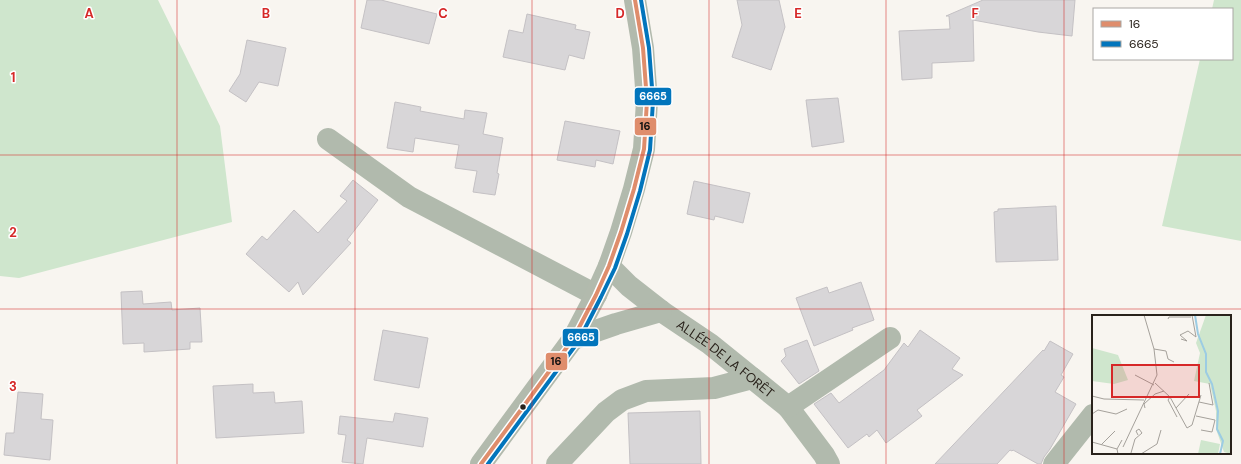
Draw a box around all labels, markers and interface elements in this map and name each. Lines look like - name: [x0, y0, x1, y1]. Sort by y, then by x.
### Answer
- text: A: [84, 5, 94, 22]
- text: B: [262, 5, 270, 22]
- text: C: [438, 5, 448, 22]
- text: D: [615, 5, 625, 22]
- text: E: [794, 5, 802, 22]
- text: F: [971, 5, 979, 22]
- legend: [1093, 8, 1233, 60]
- text: 16: [1129, 16, 1140, 32]
- text: 6665: [1129, 36, 1159, 52]
- text: 1: [11, 69, 15, 86]
- line badge: 6665: [634, 87, 672, 106]
- text: 6665: [639, 89, 667, 103]
- line badge: 16: [634, 117, 657, 136]
- text: 16: [640, 119, 651, 133]
- text: 2: [9, 224, 17, 241]
- inset map: [1092, 315, 1231, 454]
- street label: ALLÉE DE LA FORÊT: [673, 316, 778, 402]
- line badge: 6665: [562, 328, 599, 347]
- text: 6665: [567, 330, 595, 344]
- line badge: 16: [545, 352, 568, 371]
- text: 16: [551, 354, 562, 368]
- text: 3: [9, 378, 17, 395]
- unlabelled marker: [518, 402, 528, 412]

